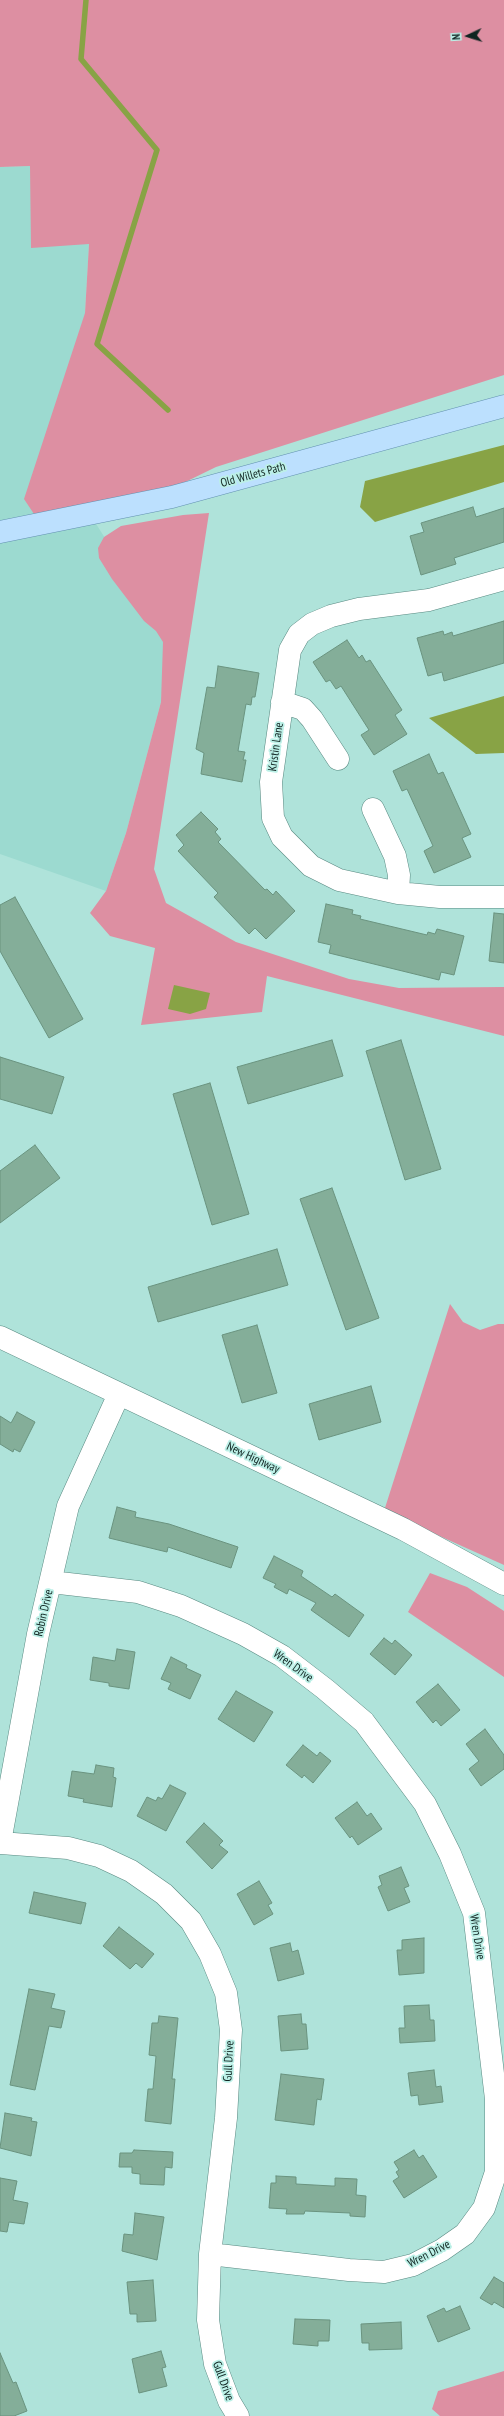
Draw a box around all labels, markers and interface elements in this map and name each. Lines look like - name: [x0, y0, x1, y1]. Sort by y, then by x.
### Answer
- north arrow: [448, 16, 488, 56]
- text: N: [449, 33, 463, 40]
- street label: Old Willets Path: [219, 459, 287, 491]
- street label: Kristin Lane: [265, 722, 287, 772]
- street label: New Highway: [224, 1439, 282, 1477]
- street label: Robin Drive: [32, 1588, 56, 1638]
- street label: Wren Drive: [270, 1647, 316, 1685]
- street label: Wren Drive: [466, 1913, 488, 1961]
- street label: Gull Drive: [221, 2040, 237, 2082]
- street label: Wren Drive: [405, 2237, 453, 2271]
- street label: Gull Drive: [209, 2359, 237, 2403]

